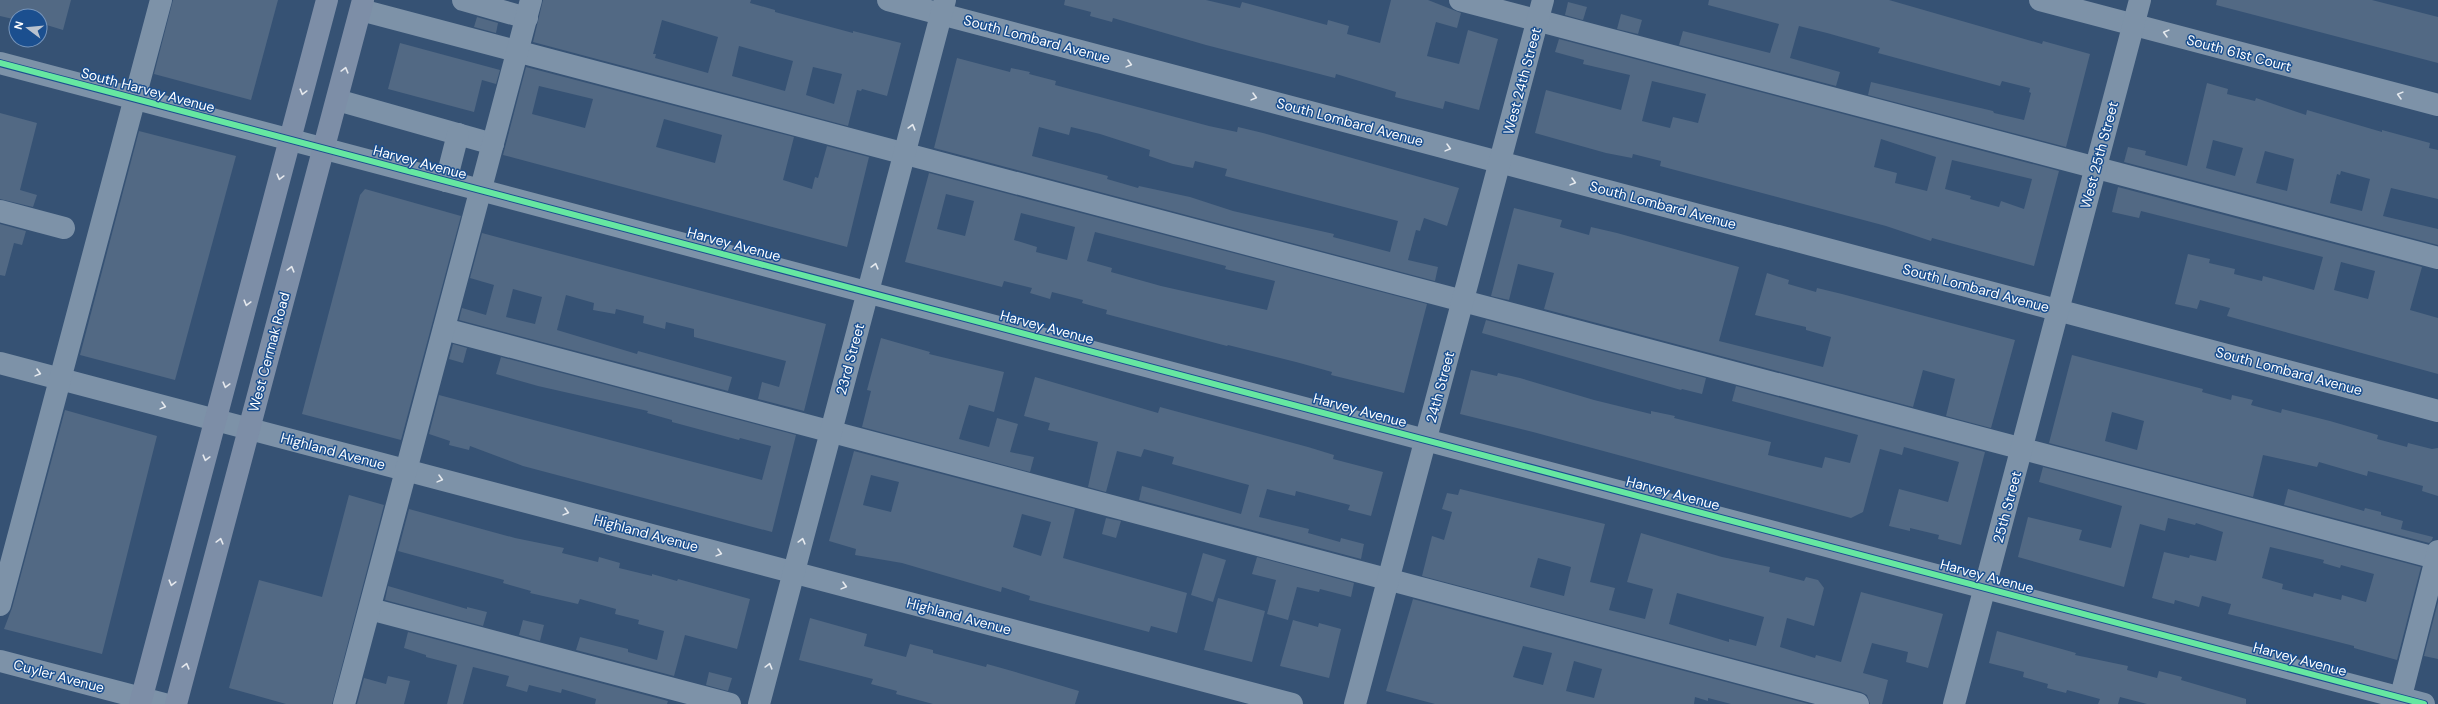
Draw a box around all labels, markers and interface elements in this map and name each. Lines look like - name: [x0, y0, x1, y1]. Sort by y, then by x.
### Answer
- north arrow: [8, 8, 48, 48]
- street label: South Lombard Avenue: [962, 11, 1112, 67]
- text: N: [11, 19, 26, 31]
- street label: West 24th Street: [1499, 26, 1545, 136]
- one-way arrow: [2163, 30, 2170, 38]
- street label: South 61st Court: [2185, 30, 2293, 76]
- one-way arrow: [1125, 59, 1132, 68]
- street label: South Harvey Avenue: [79, 63, 217, 117]
- one-way arrow: [340, 67, 348, 73]
- one-way arrow: [299, 88, 308, 95]
- one-way arrow: [2397, 91, 2404, 100]
- one-way arrow: [1251, 92, 1258, 101]
- street label: South Lombard Avenue: [1275, 94, 1425, 150]
- street label: West 25th Street: [2076, 99, 2122, 211]
- one-way arrow: [907, 124, 916, 131]
- street label: Harvey Avenue: [371, 141, 469, 183]
- one-way arrow: [1444, 143, 1451, 152]
- one-way arrow: [277, 174, 285, 181]
- one-way arrow: [1570, 177, 1577, 185]
- street label: South Lombard Avenue: [1588, 177, 1738, 233]
- street label: Harvey Avenue: [685, 223, 783, 265]
- street label: South Lombard Avenue: [1901, 260, 2051, 316]
- one-way arrow: [870, 263, 879, 270]
- one-way arrow: [287, 266, 295, 272]
- street label: West Cermak Road: [244, 290, 294, 414]
- one-way arrow: [244, 300, 252, 306]
- street label: Harvey Avenue: [998, 306, 1096, 348]
- street label: 23rd Street: [832, 321, 868, 397]
- street label: South Lombard Avenue: [2214, 343, 2364, 399]
- street label: 24th Street: [1422, 349, 1458, 425]
- one-way arrow: [34, 368, 41, 376]
- one-way arrow: [222, 382, 230, 388]
- street label: Harvey Avenue: [1311, 389, 1409, 431]
- one-way arrow: [160, 401, 167, 410]
- street label: Highland Avenue: [279, 428, 387, 474]
- one-way arrow: [202, 454, 211, 461]
- street label: 25th Street: [1989, 469, 2025, 545]
- street label: Harvey Avenue: [1624, 472, 1722, 514]
- one-way arrow: [436, 474, 443, 483]
- one-way arrow: [562, 507, 569, 516]
- street label: Highland Avenue: [592, 510, 700, 556]
- one-way arrow: [797, 537, 806, 544]
- one-way arrow: [215, 538, 223, 544]
- one-way arrow: [715, 548, 722, 556]
- street label: Harvey Avenue: [1938, 555, 2036, 597]
- one-way arrow: [169, 580, 177, 586]
- one-way arrow: [841, 581, 847, 589]
- street label: Highland Avenue: [905, 593, 1013, 639]
- street label: Harvey Avenue: [2251, 638, 2349, 680]
- street label: Cuyler Avenue: [12, 655, 106, 697]
- one-way arrow: [181, 663, 190, 670]
- one-way arrow: [764, 663, 772, 670]

